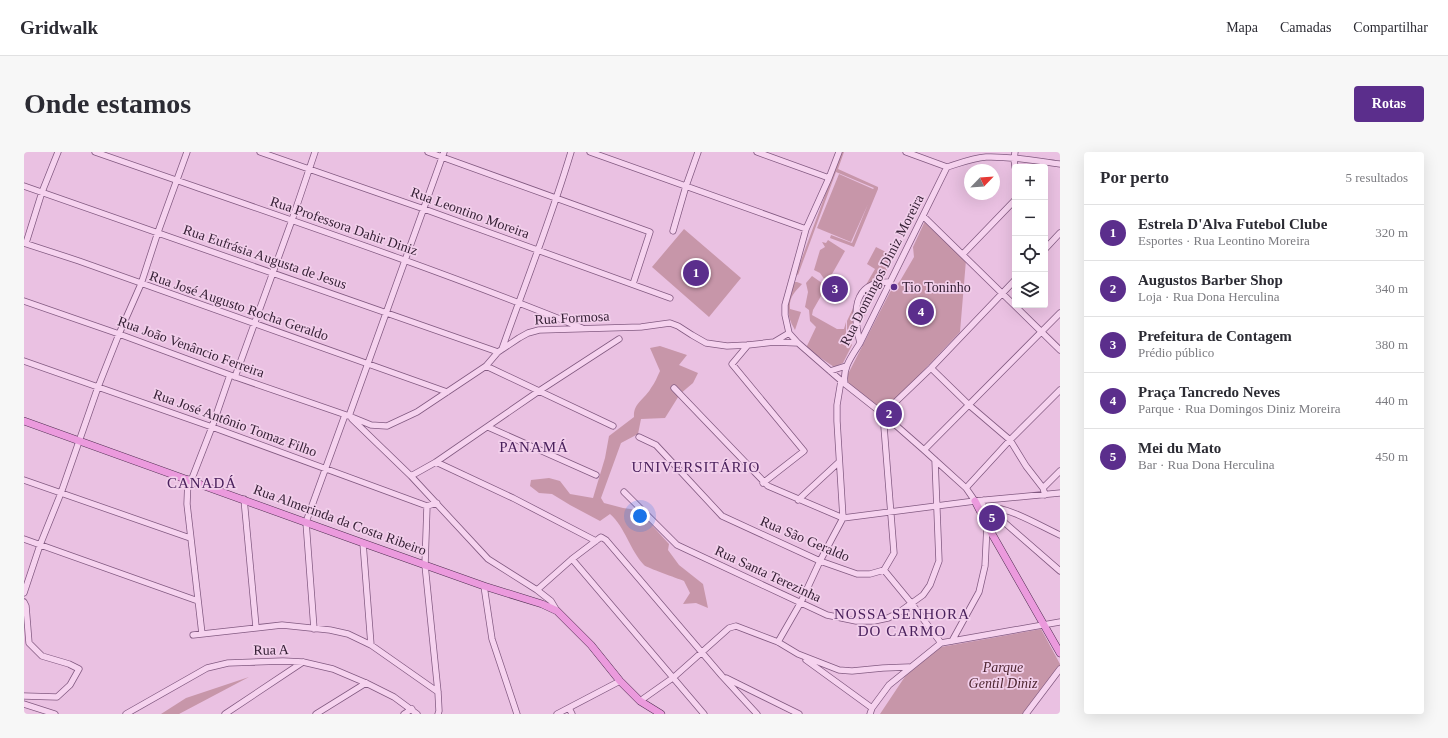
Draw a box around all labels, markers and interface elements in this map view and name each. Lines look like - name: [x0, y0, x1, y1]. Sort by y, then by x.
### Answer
- text: Gridwalk: [20, 17, 98, 38]
- text: Mapa: [1226, 20, 1258, 35]
- text: Camadas: [1280, 20, 1331, 35]
- text: Compartilhar: [1353, 20, 1428, 35]
- button: Rotas: [1354, 86, 1424, 122]
- text: Onde estamos: [24, 88, 191, 119]
- north arrow: [964, 164, 1000, 200]
- map controls: [1012, 164, 1048, 308]
- button: +: [1012, 164, 1048, 200]
- text: Por perto: [1100, 168, 1169, 187]
- text: 5 resultados: [1346, 170, 1408, 185]
- street label: Rua Leontino Moreira: [409, 185, 532, 242]
- street label: Rua Domingos Diniz Moreira: [837, 191, 927, 348]
- street label: Rua Professora Dahir Diniz: [268, 194, 420, 258]
- button: −: [1012, 200, 1048, 236]
- text: Estrela D'Alva Futebol Clube: [1138, 216, 1327, 232]
- street label: Rua Eufrásia Augusta de Jesus: [181, 222, 349, 292]
- text: 1: [1110, 225, 1116, 240]
- text: 320 m: [1375, 225, 1408, 240]
- text: Esportes · Rua Leontino Moreira: [1138, 233, 1310, 248]
- button: locate: [1012, 236, 1048, 272]
- pin: 1: [683, 258, 709, 288]
- street label: Rua José Augusto Rocha Geraldo: [148, 268, 330, 344]
- button: layers: [1012, 272, 1048, 308]
- text: Augustos Barber Shop: [1138, 272, 1283, 288]
- pin: 3: [822, 274, 848, 304]
- place label: Tio Toninho: [902, 280, 971, 295]
- text: 2: [1110, 281, 1116, 296]
- text: 340 m: [1375, 281, 1408, 296]
- marker: Tio Toninho: [889, 282, 899, 292]
- text: Loja · Rua Dona Herculina: [1138, 289, 1280, 304]
- pin: 4: [908, 297, 934, 327]
- street label: Rua Formosa: [534, 309, 611, 327]
- street label: Rua João Venâncio Ferreira: [116, 313, 267, 381]
- text: Prefeitura de Contagem: [1138, 328, 1292, 344]
- text: 3: [1110, 337, 1116, 352]
- text: 380 m: [1375, 337, 1408, 352]
- text: Prédio público: [1138, 345, 1214, 360]
- text: Praça Tancredo Neves: [1138, 384, 1280, 400]
- street label: Rua José Antônio Tomaz Filho: [151, 386, 319, 460]
- text: 4: [1110, 393, 1116, 408]
- text: 440 m: [1375, 393, 1408, 408]
- pin: 2: [876, 399, 902, 429]
- text: Parque · Rua Domingos Diniz Moreira: [1138, 401, 1341, 416]
- district label: PANAMÁ: [499, 439, 569, 455]
- text: Mei du Mato: [1138, 440, 1221, 456]
- text: 5: [1110, 449, 1116, 464]
- text: 450 m: [1375, 449, 1408, 464]
- text: Bar · Rua Dona Herculina: [1138, 457, 1274, 472]
- district label: UNIVERSITÁRIO: [632, 459, 760, 475]
- district label: CANADÁ: [167, 475, 237, 491]
- street label: Rua Almerinda da Costa Ribeiro: [252, 482, 428, 558]
- pin: 5: [979, 503, 1005, 533]
- your location: [630, 506, 650, 526]
- street label: Rua São Geraldo: [758, 513, 852, 565]
- street label: Rua Santa Terezinha: [713, 543, 824, 606]
- district label: NOSSA SENHORA DO CARMO: [834, 606, 970, 639]
- street label: Rua A: [253, 642, 290, 658]
- park label: Parque Gentil Diniz: [969, 660, 1038, 691]

